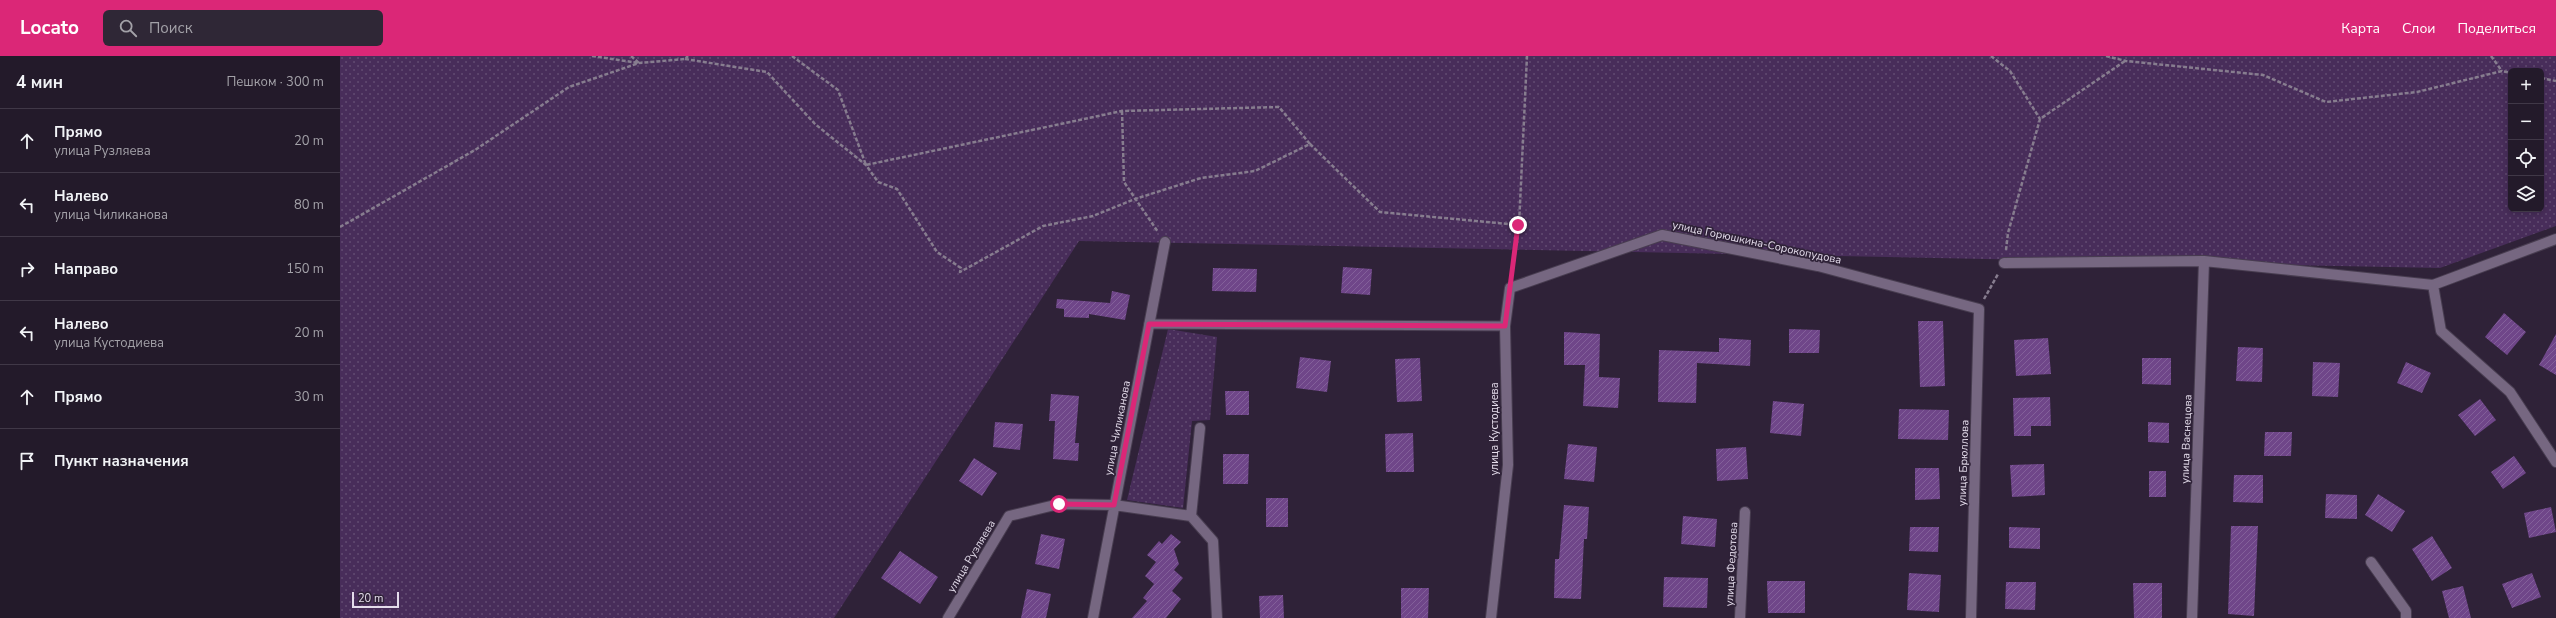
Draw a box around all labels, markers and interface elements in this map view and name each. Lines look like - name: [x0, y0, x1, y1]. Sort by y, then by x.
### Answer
- search box: [103, 10, 383, 46]
- text: Locato: [20, 15, 79, 41]
- icon: search: [117, 17, 139, 39]
- text: Поиск: [149, 18, 193, 38]
- text: Карта: [2341, 19, 2380, 38]
- text: Слои: [2402, 19, 2436, 38]
- text: Поделиться: [2458, 19, 2536, 38]
- map controls: [2508, 68, 2544, 212]
- button: +: [2508, 68, 2544, 104]
- text: 4 мин: [16, 71, 63, 94]
- text: Пешком · 300 m: [226, 73, 324, 91]
- button: −: [2508, 104, 2544, 140]
- text: Прямо: [54, 122, 102, 142]
- icon: ahead: [16, 130, 38, 152]
- text: 20 m: [294, 132, 324, 150]
- button: locate: [2508, 140, 2544, 176]
- text: улица Рузляева: [54, 142, 151, 160]
- button: layers: [2508, 176, 2544, 212]
- text: Налево: [54, 186, 109, 206]
- icon: left: [16, 194, 38, 216]
- text: 80 m: [294, 196, 324, 214]
- text: улица Чиликанова: [54, 206, 168, 224]
- route end: [1509, 216, 1527, 234]
- street label: улица Горюшкина-Сорокопудова: [1671, 217, 1843, 268]
- icon: right: [16, 258, 38, 280]
- text: Направо: [54, 259, 118, 279]
- text: 150 m: [286, 260, 324, 278]
- text: Налево: [54, 314, 109, 334]
- icon: left: [16, 322, 38, 344]
- text: 20 m: [294, 324, 324, 342]
- text: улица Кустодиева: [54, 334, 164, 352]
- street label: улица Чиликанова: [1101, 379, 1134, 477]
- street label: улица Кустодиева: [1487, 382, 1502, 476]
- icon: ahead: [16, 386, 38, 408]
- text: Прямо: [54, 387, 102, 407]
- text: 30 m: [294, 388, 324, 406]
- street label: улица Васнецова: [2177, 394, 2196, 484]
- street label: улица Брюллова: [1954, 419, 1973, 506]
- icon: arrive: [16, 450, 38, 472]
- text: Пункт назначения: [54, 451, 189, 471]
- route start: [1050, 495, 1068, 513]
- street label: улица Рузляева: [944, 517, 999, 595]
- street label: улица Федотова: [1722, 521, 1741, 607]
- scale bar: [352, 590, 399, 609]
- text: 20 m: [358, 591, 383, 606]

